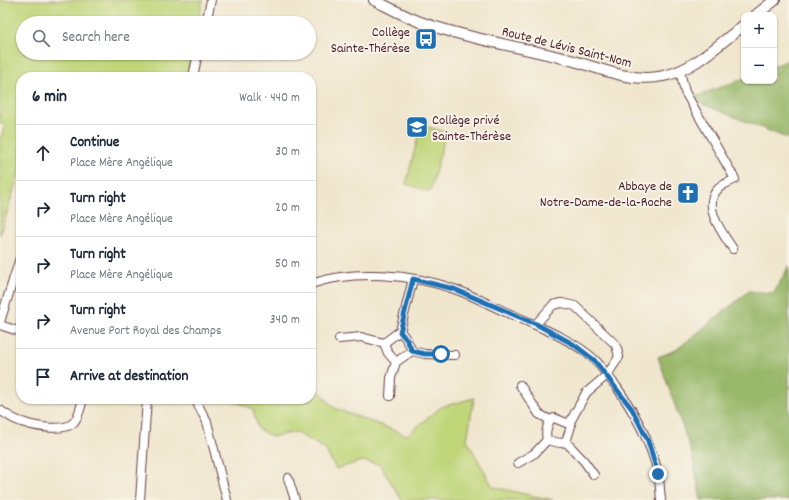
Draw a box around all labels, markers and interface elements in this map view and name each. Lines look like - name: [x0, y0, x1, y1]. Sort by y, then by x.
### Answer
- map controls: [741, 12, 777, 84]
- button: +: [741, 12, 777, 48]
- search box: [16, 16, 316, 60]
- street label: Route de Lévis Saint-Nom: [499, 22, 634, 74]
- place label: Collège Sainte-Thérèse: [331, 23, 410, 59]
- bus stop icon: Collège Sainte-Thérèse: [413, 26, 439, 52]
- icon: search: [30, 27, 52, 49]
- text: Search here: [62, 27, 130, 49]
- button: −: [741, 48, 777, 84]
- text: 6 min: [32, 86, 67, 110]
- text: Walk · 440 m: [239, 89, 300, 108]
- place label: Collège privé Sainte-Thérèse: [432, 111, 511, 147]
- school or university icon: Collège privé Sainte-Thérèse: [404, 114, 430, 140]
- text: Continue: [70, 132, 119, 154]
- icon: ahead: [32, 142, 54, 164]
- text: 30 m: [275, 143, 300, 162]
- text: Place Mère Angélique: [70, 154, 173, 173]
- place label: Abbaye de Notre-Dame-de-la-Roche: [540, 177, 672, 213]
- church icon: Abbaye de Notre-Dame-de-la-Roche: [675, 180, 701, 206]
- text: Turn right: [70, 188, 126, 210]
- icon: right: [32, 198, 54, 220]
- text: 20 m: [275, 199, 300, 218]
- text: Place Mère Angélique: [70, 210, 173, 229]
- text: Turn right: [70, 244, 126, 266]
- icon: right: [32, 254, 54, 276]
- text: 50 m: [275, 255, 300, 274]
- text: Place Mère Angélique: [70, 266, 173, 285]
- text: Turn right: [70, 300, 126, 322]
- icon: right: [32, 310, 54, 332]
- text: 340 m: [270, 311, 300, 330]
- text: Avenue Port Royal des Champs: [70, 322, 222, 341]
- route start: [432, 345, 450, 363]
- icon: arrive: [32, 366, 54, 388]
- text: Arrive at destination: [70, 366, 188, 388]
- route end: [649, 465, 667, 483]

